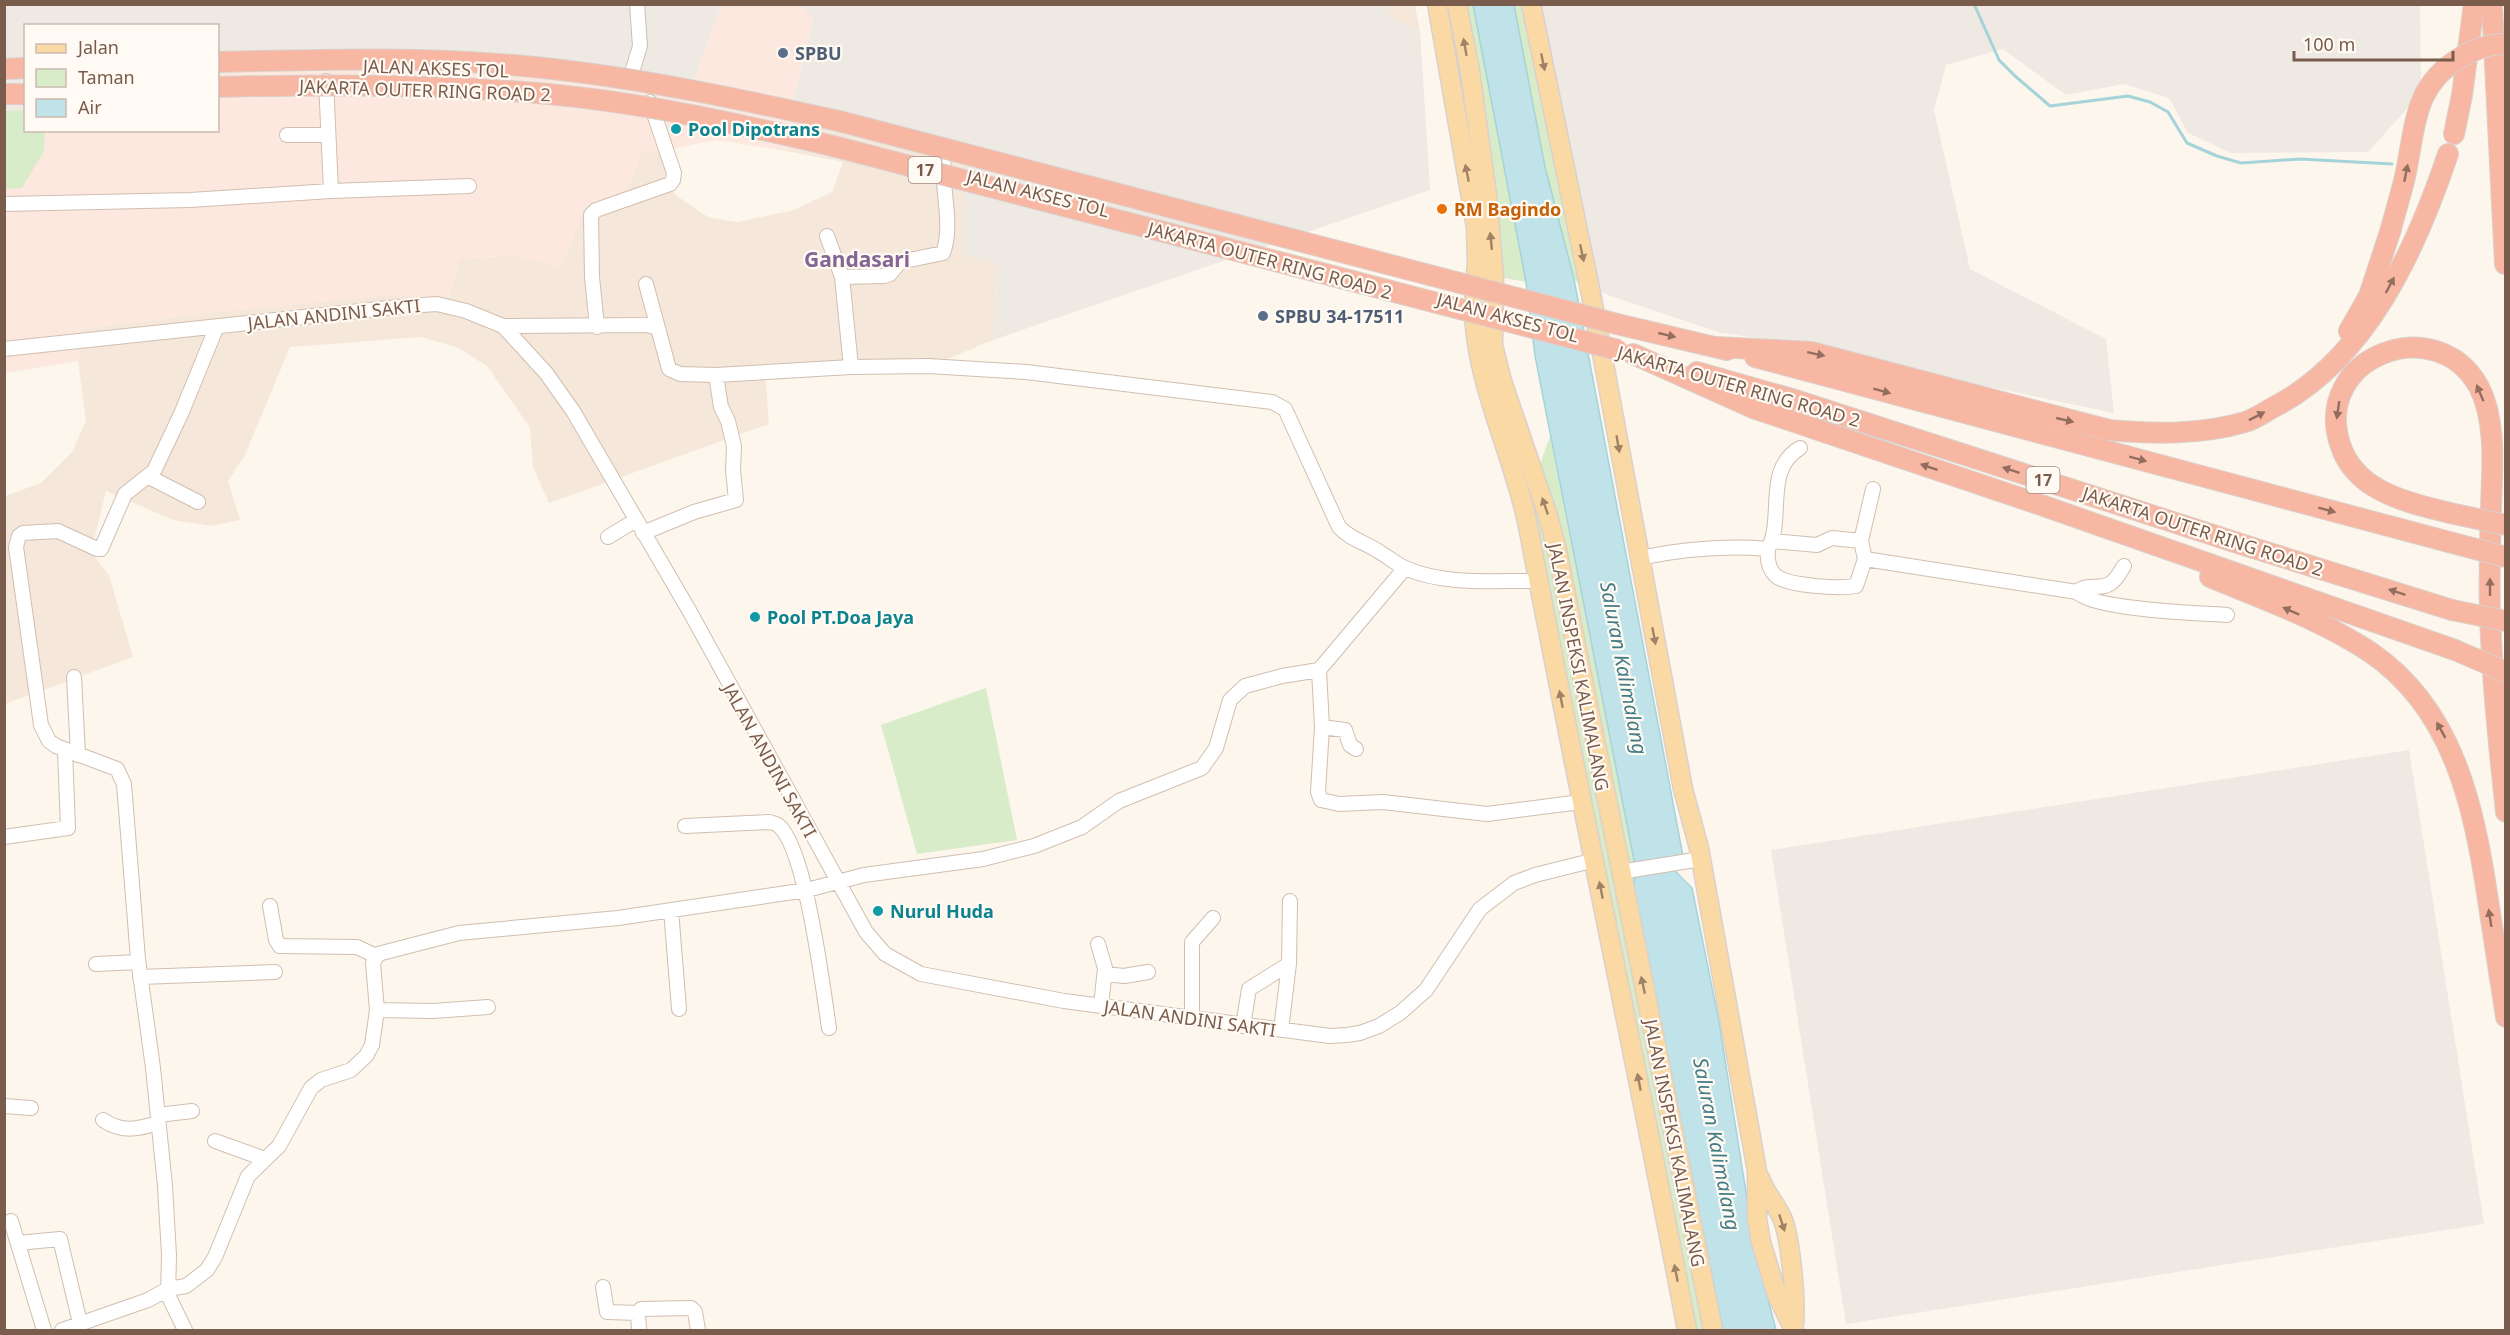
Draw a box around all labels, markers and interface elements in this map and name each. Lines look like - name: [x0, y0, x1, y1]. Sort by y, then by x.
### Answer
- legend: [24, 24, 219, 132]
- scale bar: [2294, 24, 2453, 62]
- text: 100 m: [2303, 32, 2355, 56]
- text: Jalan: [76, 35, 119, 59]
- one-way arrow: [1460, 38, 1469, 57]
- place label: SPBU: [795, 41, 842, 65]
- marker: SPBU: [776, 46, 790, 60]
- street label: JALAN AKSES TOL: [361, 53, 509, 83]
- one-way arrow: [1539, 53, 1548, 72]
- text: Taman: [78, 65, 135, 89]
- street label: JAKARTA OUTER RING ROAD 2: [297, 74, 551, 106]
- text: Air: [78, 95, 102, 119]
- place label: Pool Dipotrans: [688, 117, 820, 141]
- marker: Pool Dipotrans: [669, 122, 683, 136]
- road number: 17: [908, 157, 942, 183]
- street label: JALAN AKSES TOL: [962, 163, 1112, 222]
- one-way arrow: [1462, 164, 1471, 183]
- one-way arrow: [2401, 164, 2411, 182]
- place label: RM Bagindo: [1454, 197, 1561, 221]
- marker: RM Bagindo: [1435, 202, 1449, 216]
- street label: JAKARTA OUTER RING ROAD 2: [1143, 215, 1395, 304]
- one-way arrow: [1486, 231, 1496, 250]
- one-way arrow: [1578, 244, 1587, 263]
- district label: Gandasari: [804, 245, 910, 273]
- one-way arrow: [2385, 276, 2395, 293]
- street label: JALAN AKSES TOL: [1432, 286, 1582, 347]
- street label: JALAN ANDINI SAKTI: [245, 293, 421, 335]
- place label: SPBU 34-17511: [1275, 304, 1404, 328]
- marker: SPBU 34-17511: [1256, 309, 1270, 323]
- one-way arrow: [1657, 331, 1676, 341]
- street label: JAKARTA OUTER RING ROAD 2: [1613, 339, 1863, 432]
- one-way arrow: [1807, 350, 1826, 359]
- one-way arrow: [2475, 384, 2485, 402]
- one-way arrow: [1873, 387, 1891, 397]
- one-way arrow: [2333, 401, 2342, 420]
- one-way arrow: [2248, 411, 2265, 421]
- one-way arrow: [2056, 415, 2074, 425]
- one-way arrow: [1614, 435, 1623, 454]
- one-way arrow: [2129, 455, 2148, 465]
- one-way arrow: [1920, 462, 1938, 472]
- one-way arrow: [2002, 465, 2020, 474]
- road number: 17: [2026, 467, 2060, 493]
- street label: JAKARTA OUTER RING ROAD 2: [2078, 480, 2326, 581]
- one-way arrow: [1539, 497, 1549, 515]
- one-way arrow: [2318, 505, 2336, 515]
- street label: JALAN INSPEKSI KALIMALANG: [1543, 539, 1615, 793]
- one-way arrow: [2485, 577, 2495, 596]
- water label: Saluran Kalimalang: [1594, 579, 1654, 757]
- one-way arrow: [2388, 587, 2406, 596]
- place label: Pool PT.Doa Jaya: [767, 605, 914, 629]
- one-way arrow: [2283, 607, 2300, 616]
- marker: Pool PT.Doa Jaya: [748, 610, 762, 624]
- one-way arrow: [1650, 627, 1659, 646]
- street label: JALAN ANDINI SAKTI: [717, 677, 822, 842]
- one-way arrow: [1556, 690, 1565, 709]
- one-way arrow: [2436, 721, 2446, 738]
- one-way arrow: [1596, 881, 1605, 900]
- place label: Nurul Huda: [890, 899, 994, 923]
- marker: Nurul Huda: [871, 904, 885, 918]
- one-way arrow: [2486, 908, 2495, 927]
- one-way arrow: [1638, 975, 1647, 994]
- street label: JALAN ANDINI SAKTI: [1101, 994, 1277, 1042]
- street label: JALAN INSPEKSI KALIMALANG: [1639, 1015, 1711, 1269]
- water label: Saluran Kalimalang: [1687, 1055, 1747, 1233]
- one-way arrow: [1634, 1072, 1643, 1091]
- one-way arrow: [1778, 1214, 1787, 1232]
- one-way arrow: [1671, 1263, 1680, 1282]

